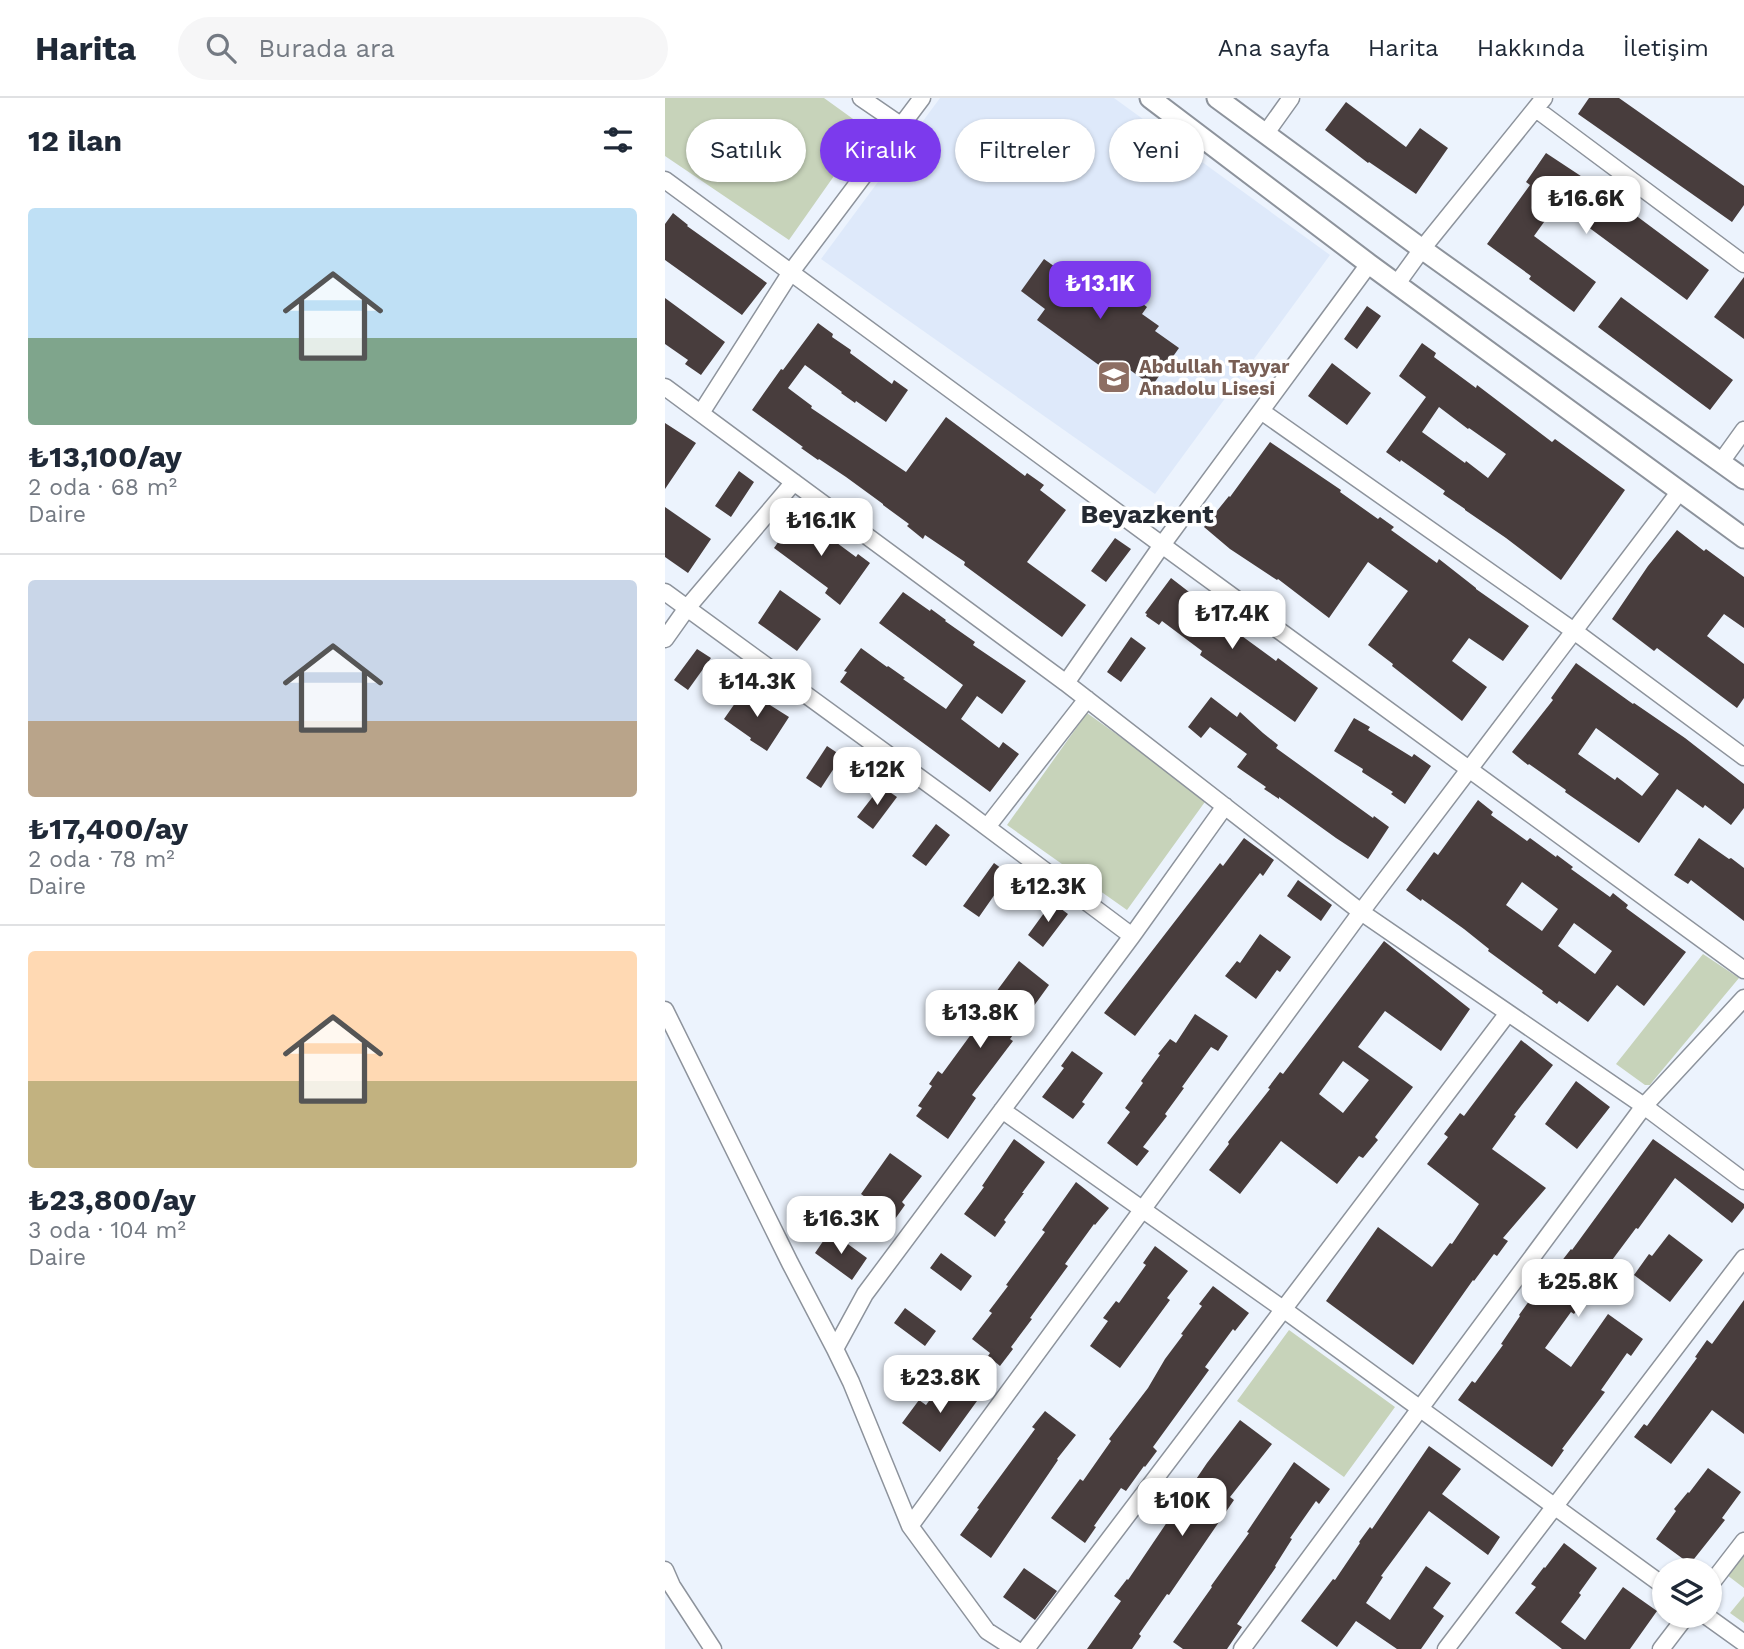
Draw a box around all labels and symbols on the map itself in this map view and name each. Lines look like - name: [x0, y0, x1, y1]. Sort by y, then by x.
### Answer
- pin: ₺16.6K: [1529, 176, 1643, 236]
- pin: ₺13.1K: [1043, 262, 1157, 321]
- place label: Abdullah Tayyar Anadolu Lisesi: [1139, 355, 1290, 400]
- school or university icon: Abdullah Tayyar Anadolu Lisesi: [1095, 358, 1133, 396]
- pin: ₺16.1K: [764, 498, 878, 558]
- district label: Beyazkent: [1080, 499, 1214, 529]
- pin: ₺17.4K: [1175, 592, 1289, 651]
- pin: ₺14.3K: [700, 660, 814, 719]
- pin: ₺12K: [836, 748, 918, 807]
- pin: ₺12.3K: [991, 864, 1105, 924]
- pin: ₺13.8K: [923, 990, 1037, 1050]
- pin: ₺16.3K: [784, 1196, 898, 1256]
- pin: ₺25.8K: [1521, 1260, 1635, 1319]
- pin: ₺23.8K: [883, 1356, 997, 1415]
- pin: ₺10K: [1141, 1478, 1223, 1538]

